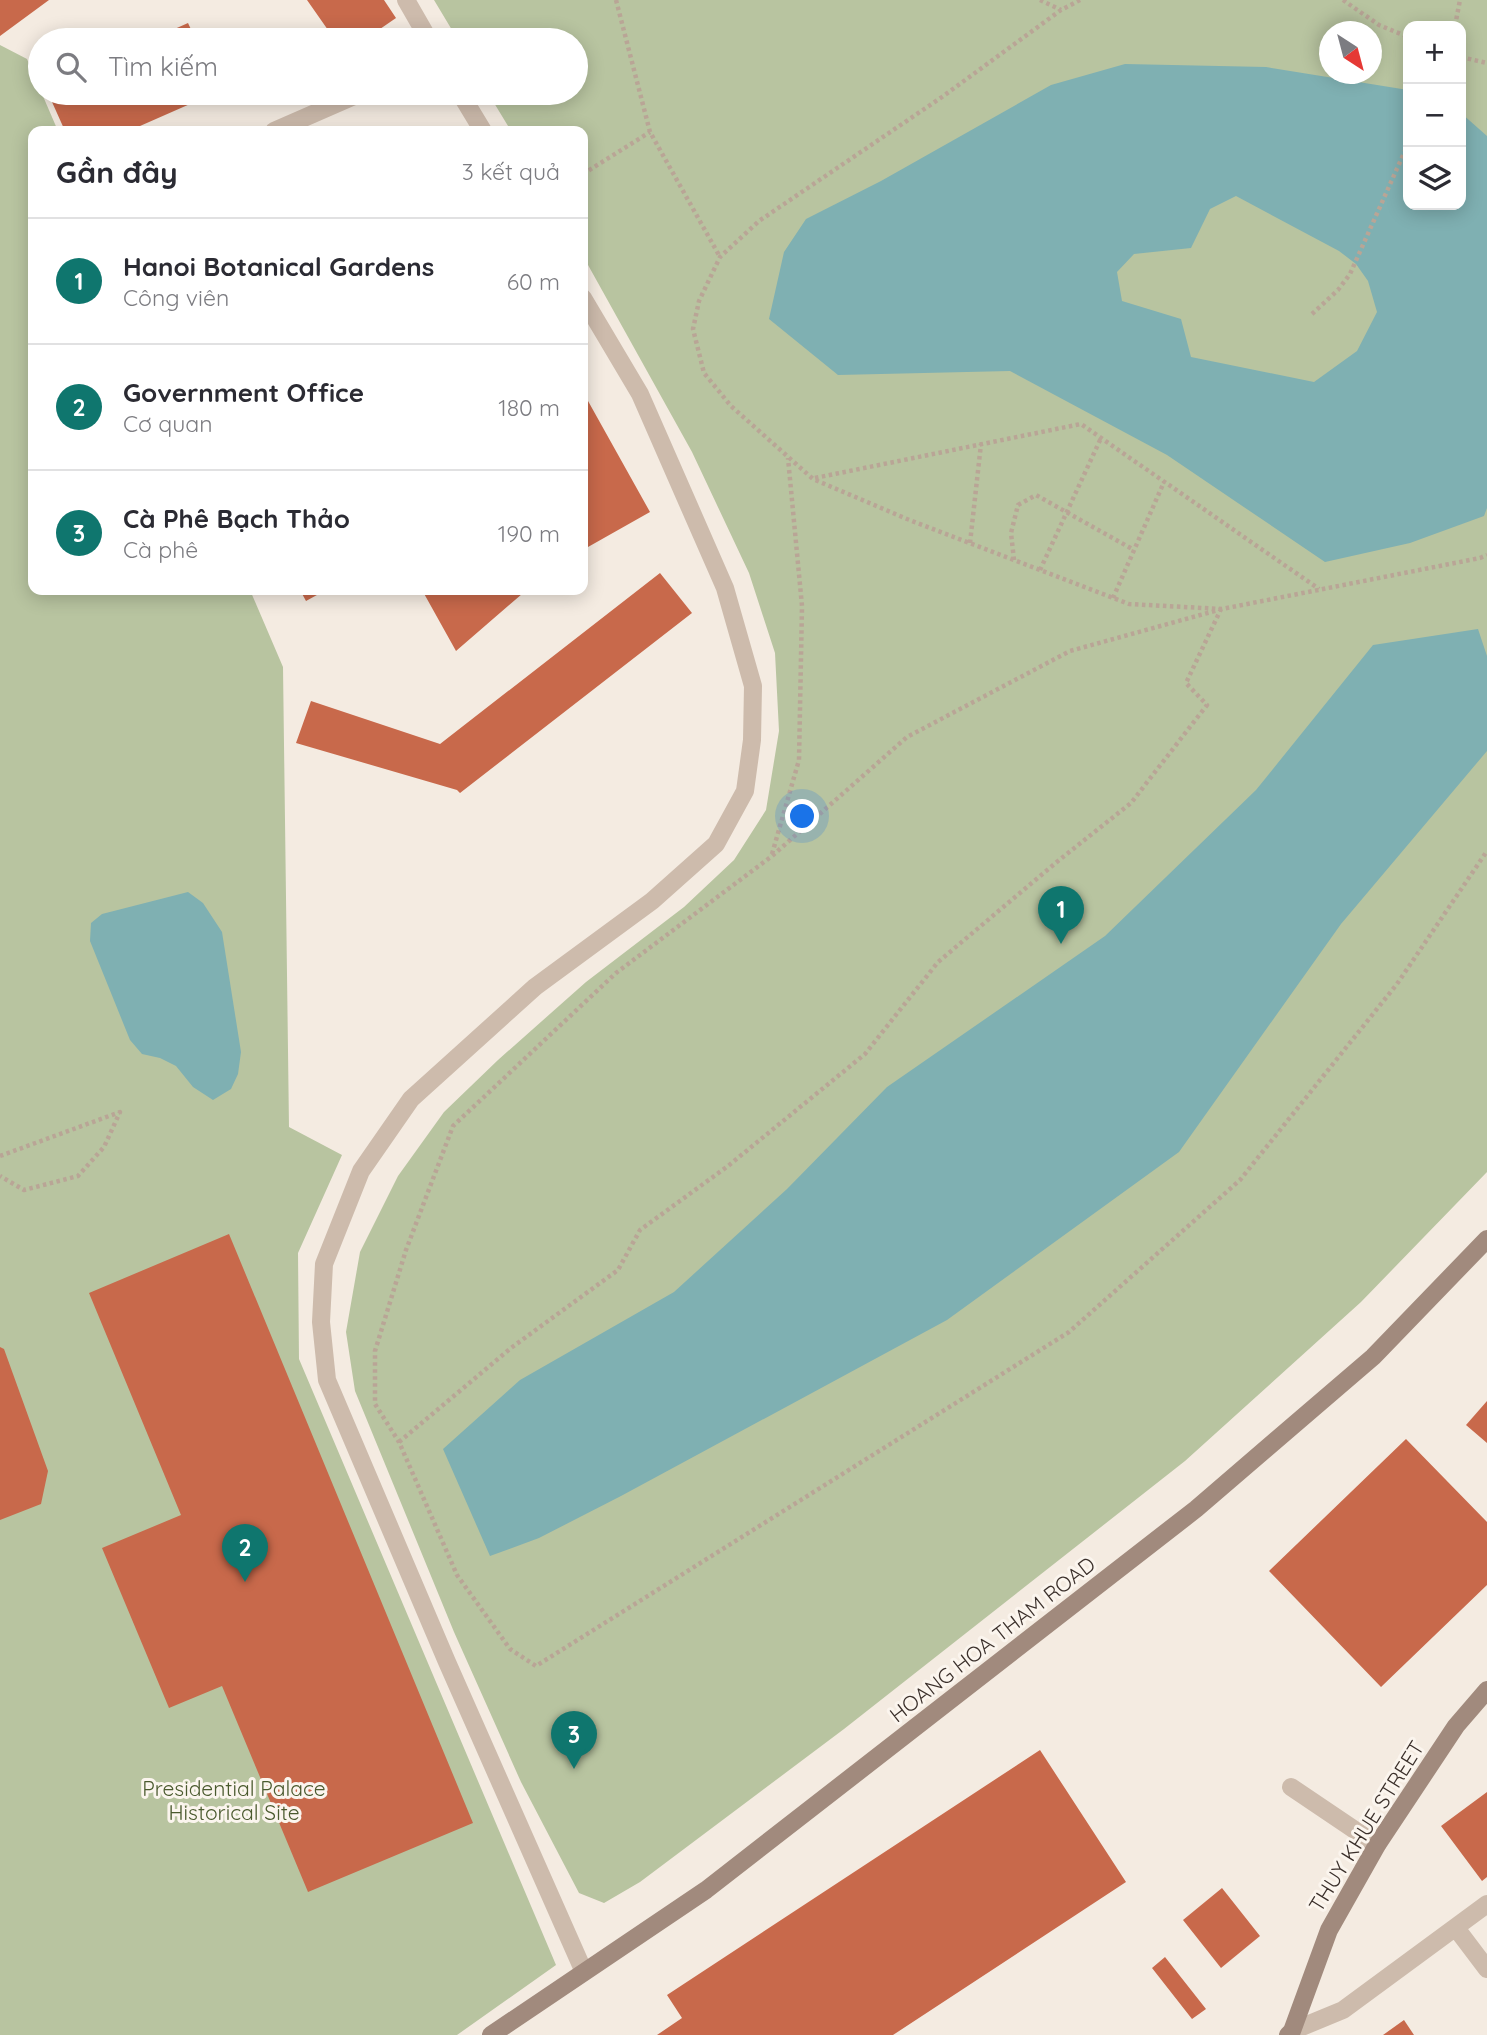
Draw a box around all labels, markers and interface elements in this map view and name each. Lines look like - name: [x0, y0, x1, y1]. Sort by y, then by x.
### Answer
- north arrow: [1319, 21, 1382, 84]
- map controls: [1403, 21, 1466, 210]
- button: +: [1403, 21, 1466, 84]
- search box: [28, 28, 588, 105]
- icon: search: [52, 48, 90, 86]
- text: Tìm kiếm: [108, 50, 218, 83]
- button: −: [1403, 84, 1466, 147]
- button: layers: [1403, 147, 1466, 210]
- text: Gần đây: [56, 153, 178, 191]
- text: 3 kết quả: [462, 157, 560, 186]
- text: Hanoi Botanical Gardens: [123, 250, 434, 283]
- text: 1: [75, 267, 83, 296]
- text: 60 m: [507, 267, 560, 296]
- text: Công viên: [123, 283, 229, 312]
- text: Government Office: [123, 376, 364, 409]
- text: 2: [72, 393, 86, 422]
- text: 180 m: [498, 393, 560, 422]
- text: Cơ quan: [123, 409, 212, 438]
- text: Cà Phê Bạch Thảo: [123, 502, 350, 535]
- text: 3: [73, 519, 85, 548]
- text: 190 m: [498, 519, 560, 548]
- text: Cà phê: [123, 535, 198, 564]
- your location: [785, 799, 819, 833]
- pin: 1: [1038, 886, 1084, 944]
- pin: 2: [222, 1524, 268, 1582]
- street label: HOANG HOA THAM ROAD: [884, 1551, 1100, 1727]
- pin: 3: [551, 1711, 597, 1769]
- street label: THUY KHUE STREET: [1303, 1736, 1429, 1916]
- park label: Presidential Palace Historical Site: [142, 1775, 326, 1825]

